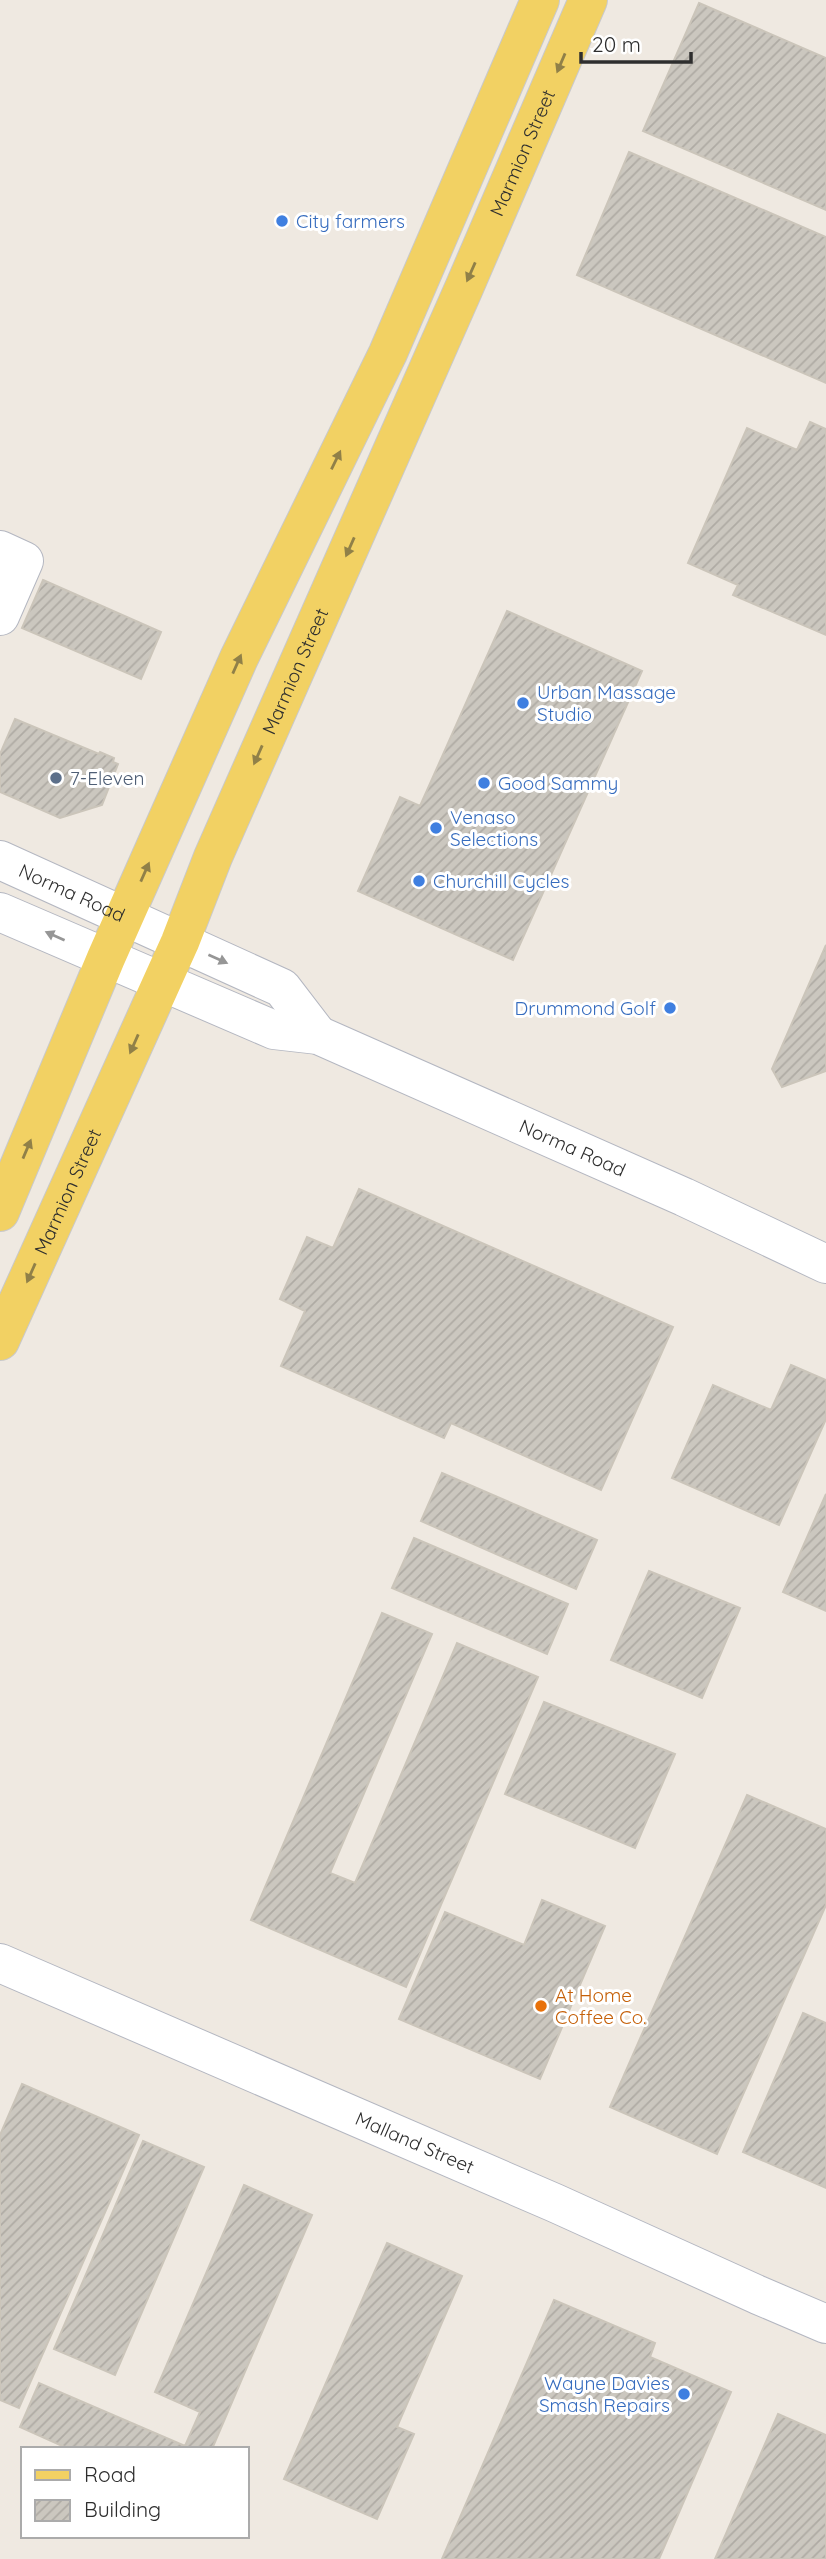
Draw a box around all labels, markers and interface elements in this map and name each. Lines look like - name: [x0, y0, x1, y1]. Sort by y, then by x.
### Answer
- scale bar: [581, 21, 691, 65]
- text: 20 m: [592, 31, 641, 57]
- one-way arrow: [556, 52, 567, 73]
- street label: Marmion Street: [484, 86, 560, 220]
- place label: City farmers: [296, 209, 405, 233]
- marker: City farmers: [274, 213, 290, 229]
- one-way arrow: [465, 261, 476, 282]
- one-way arrow: [331, 450, 342, 470]
- one-way arrow: [344, 537, 356, 557]
- street label: Marmion Street: [257, 604, 333, 738]
- one-way arrow: [232, 654, 243, 675]
- place label: Urban Massage Studio: [537, 680, 676, 726]
- marker: Urban Massage Studio: [515, 695, 531, 711]
- one-way arrow: [252, 745, 264, 765]
- place label: 7-Eleven: [70, 766, 144, 790]
- marker: 7-Eleven: [48, 770, 64, 786]
- place label: Good Sammy: [498, 771, 618, 795]
- marker: Good Sammy: [476, 775, 492, 791]
- place label: Venaso Selections: [450, 805, 538, 851]
- marker: Venaso Selections: [428, 820, 444, 836]
- street label: Norma Road: [15, 858, 129, 927]
- one-way arrow: [140, 862, 151, 883]
- place label: Churchill Cycles: [433, 869, 569, 893]
- marker: Churchill Cycles: [411, 873, 427, 889]
- one-way arrow: [45, 930, 65, 942]
- one-way arrow: [208, 954, 229, 965]
- place label: Drummond Golf: [515, 996, 656, 1020]
- marker: Drummond Golf: [662, 1000, 678, 1016]
- one-way arrow: [129, 1034, 140, 1054]
- street label: Norma Road: [516, 1114, 629, 1182]
- street label: Marmion Street: [29, 1125, 106, 1258]
- one-way arrow: [22, 1139, 33, 1160]
- one-way arrow: [25, 1263, 36, 1284]
- place label: At Home Coffee Co.: [555, 1983, 647, 2029]
- marker: At Home Coffee Co.: [533, 1998, 549, 2014]
- street label: Malland Street: [352, 2106, 478, 2179]
- place label: Wayne Davies Smash Repairs: [539, 2371, 670, 2417]
- marker: Wayne Davies Smash Repairs: [676, 2386, 692, 2402]
- legend: [21, 2447, 248, 2538]
- text: Road: [84, 2461, 136, 2487]
- text: Building: [84, 2496, 161, 2522]

